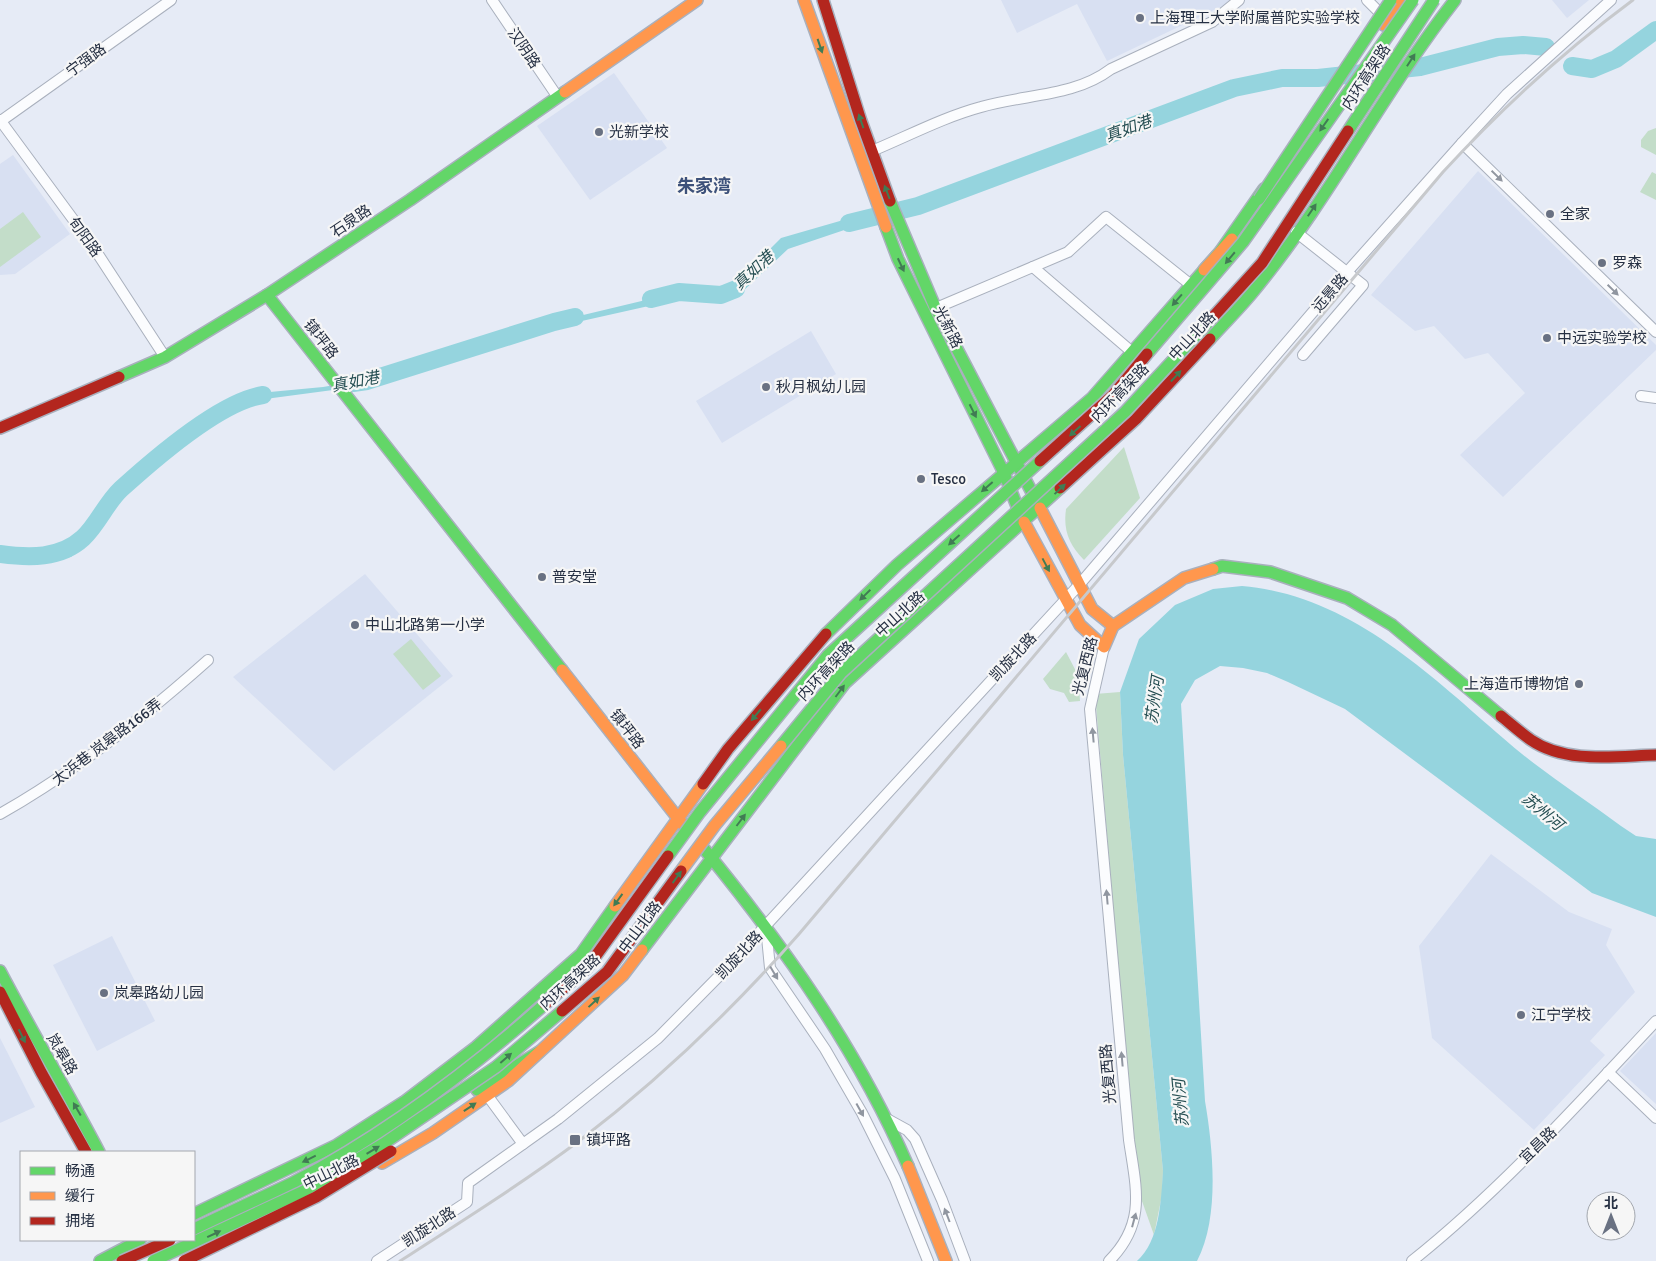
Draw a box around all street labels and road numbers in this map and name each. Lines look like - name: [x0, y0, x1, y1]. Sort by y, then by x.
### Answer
- street label: 汉阴路: [504, 24, 544, 72]
- street label: 宁强路: [63, 39, 109, 81]
- street label: 内环高架路: [1338, 41, 1394, 113]
- street label: 石泉路: [327, 201, 375, 241]
- street label: 旬阳路: [64, 214, 106, 260]
- street label: 远景路: [1308, 270, 1352, 316]
- street label: 光新路: [930, 303, 966, 351]
- street label: 中山北路: [1165, 308, 1219, 364]
- street label: 镇坪路: [300, 316, 342, 362]
- street label: 内环高架路: [1087, 360, 1153, 426]
- street label: 中山北路: [872, 587, 928, 641]
- street label: 凯旋北路: [986, 629, 1040, 685]
- street label: 光复西路: [1069, 635, 1101, 697]
- street label: 内环高架路: [794, 637, 858, 705]
- street label: 太浜巷 岚皋路166弄: [49, 695, 165, 789]
- street label: 镇坪路: [606, 706, 648, 752]
- street label: 中山北路: [615, 898, 665, 956]
- street label: 凯旋北路: [712, 927, 766, 983]
- street label: 内环高架路: [536, 950, 604, 1014]
- street label: 岚皋路: [43, 1030, 81, 1078]
- street label: 光复西路: [1096, 1043, 1120, 1105]
- street label: 宜昌路: [1516, 1123, 1560, 1167]
- street label: 中山北路: [300, 1151, 362, 1193]
- street label: 凯旋北路: [399, 1203, 459, 1251]

